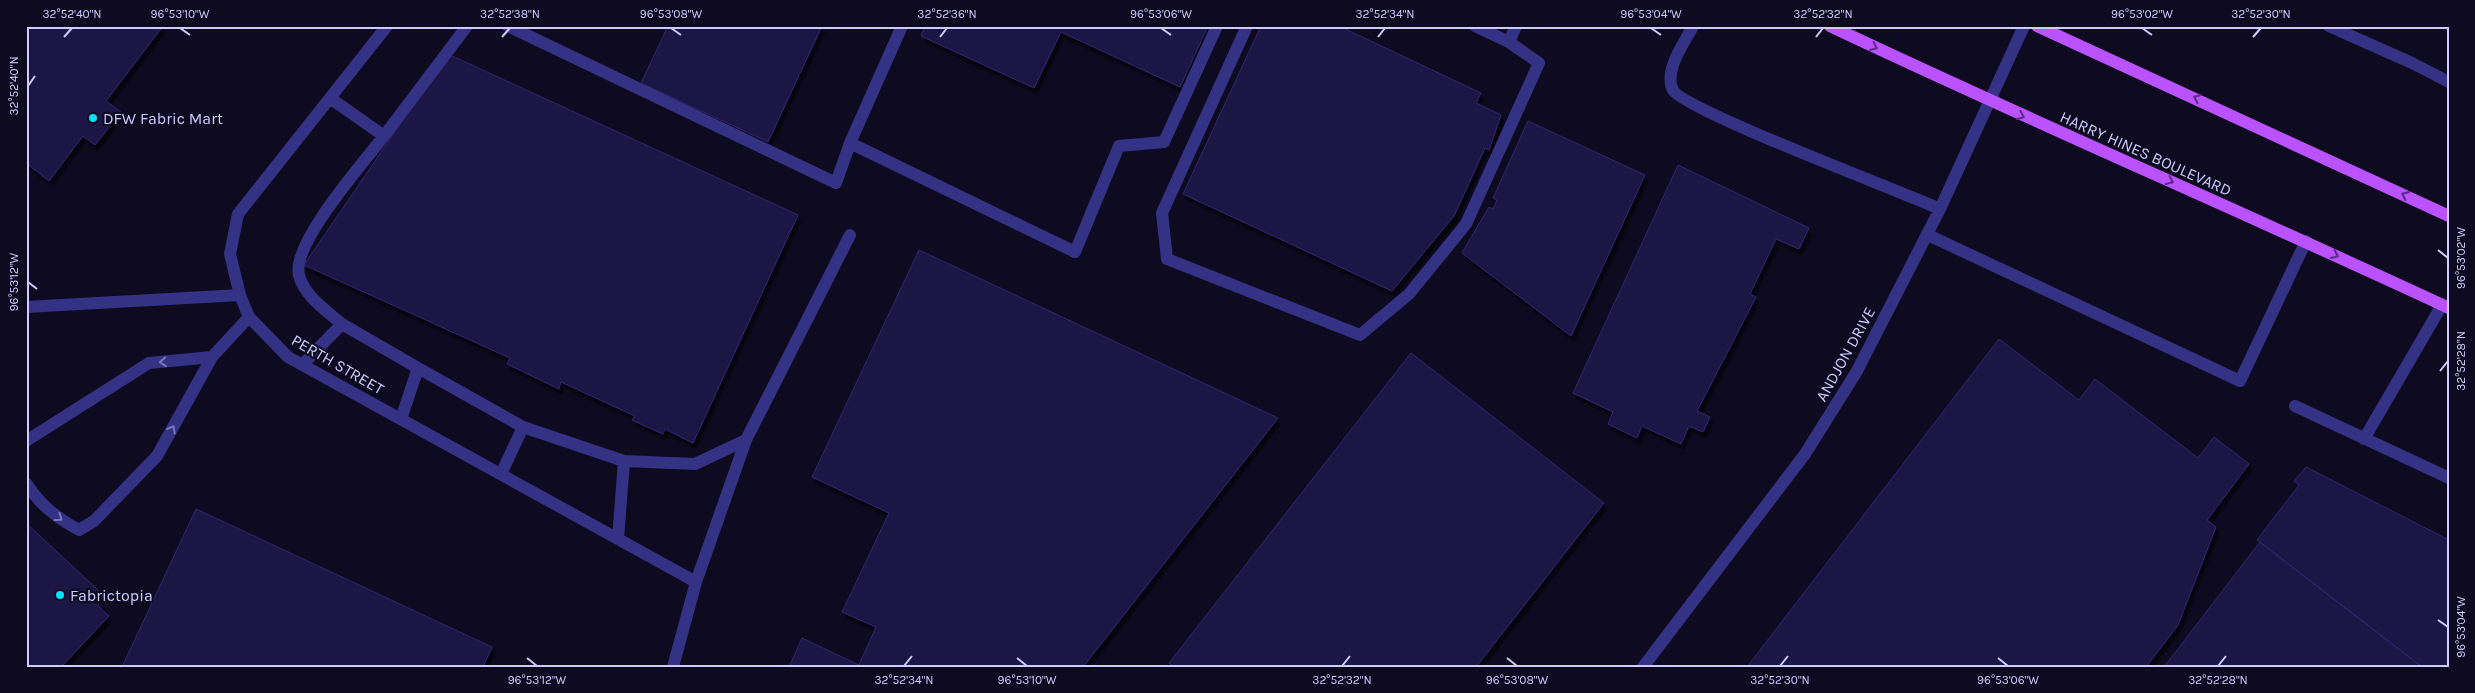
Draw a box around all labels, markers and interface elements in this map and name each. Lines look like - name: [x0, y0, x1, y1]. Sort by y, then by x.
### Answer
- text: 32°52'40"N: [42, 7, 102, 21]
- text: 96°53'10"W: [151, 7, 210, 21]
- text: 32°52'38"N: [480, 7, 540, 21]
- text: 96°53'08"W: [640, 7, 702, 21]
- text: 32°52'36"N: [917, 7, 977, 21]
- text: 96°53'06"W: [1130, 7, 1192, 21]
- text: 32°52'34"N: [1355, 7, 1415, 21]
- text: 96°53'04"W: [1620, 7, 1682, 21]
- text: 32°52'32"N: [1793, 7, 1853, 21]
- text: 96°53'02"W: [2111, 7, 2173, 21]
- text: 32°52'30"N: [2231, 7, 2291, 21]
- one-way arrow: [1869, 41, 1878, 51]
- text: 32°52'40"N: [7, 56, 21, 116]
- one-way arrow: [2193, 94, 2202, 105]
- street label: HARRY HINES BOULEVARD: [2057, 107, 2235, 200]
- place label: DFW Fabric Mart: [103, 109, 223, 128]
- one-way arrow: [2016, 109, 2025, 120]
- marker: DFW Fabric Mart: [87, 112, 99, 124]
- one-way arrow: [2165, 175, 2174, 186]
- one-way arrow: [2401, 191, 2410, 201]
- text: 96°53'02"W: [2454, 227, 2468, 289]
- one-way arrow: [2330, 248, 2339, 259]
- text: 96°53'12"W: [7, 252, 21, 311]
- street label: ANDJON DRIVE: [1812, 304, 1879, 405]
- street label: PERTH STREET: [288, 330, 387, 399]
- text: 32°52'28"N: [2454, 331, 2468, 391]
- one-way arrow: [159, 356, 167, 367]
- one-way arrow: [166, 425, 176, 434]
- one-way arrow: [53, 512, 63, 521]
- place label: Fabrictopia: [70, 586, 153, 605]
- marker: Fabrictopia: [54, 589, 66, 601]
- text: 96°53'04"W: [2454, 596, 2468, 658]
- text: 96°53'12"W: [508, 673, 567, 687]
- text: 32°52'34"N: [874, 673, 934, 687]
- text: 96°53'10"W: [998, 673, 1057, 687]
- text: 32°52'32"N: [1312, 673, 1372, 687]
- text: 96°53'08"W: [1486, 673, 1548, 687]
- text: 32°52'30"N: [1750, 673, 1810, 687]
- text: 96°53'06"W: [1977, 673, 2039, 687]
- text: 32°52'28"N: [2188, 673, 2248, 687]

